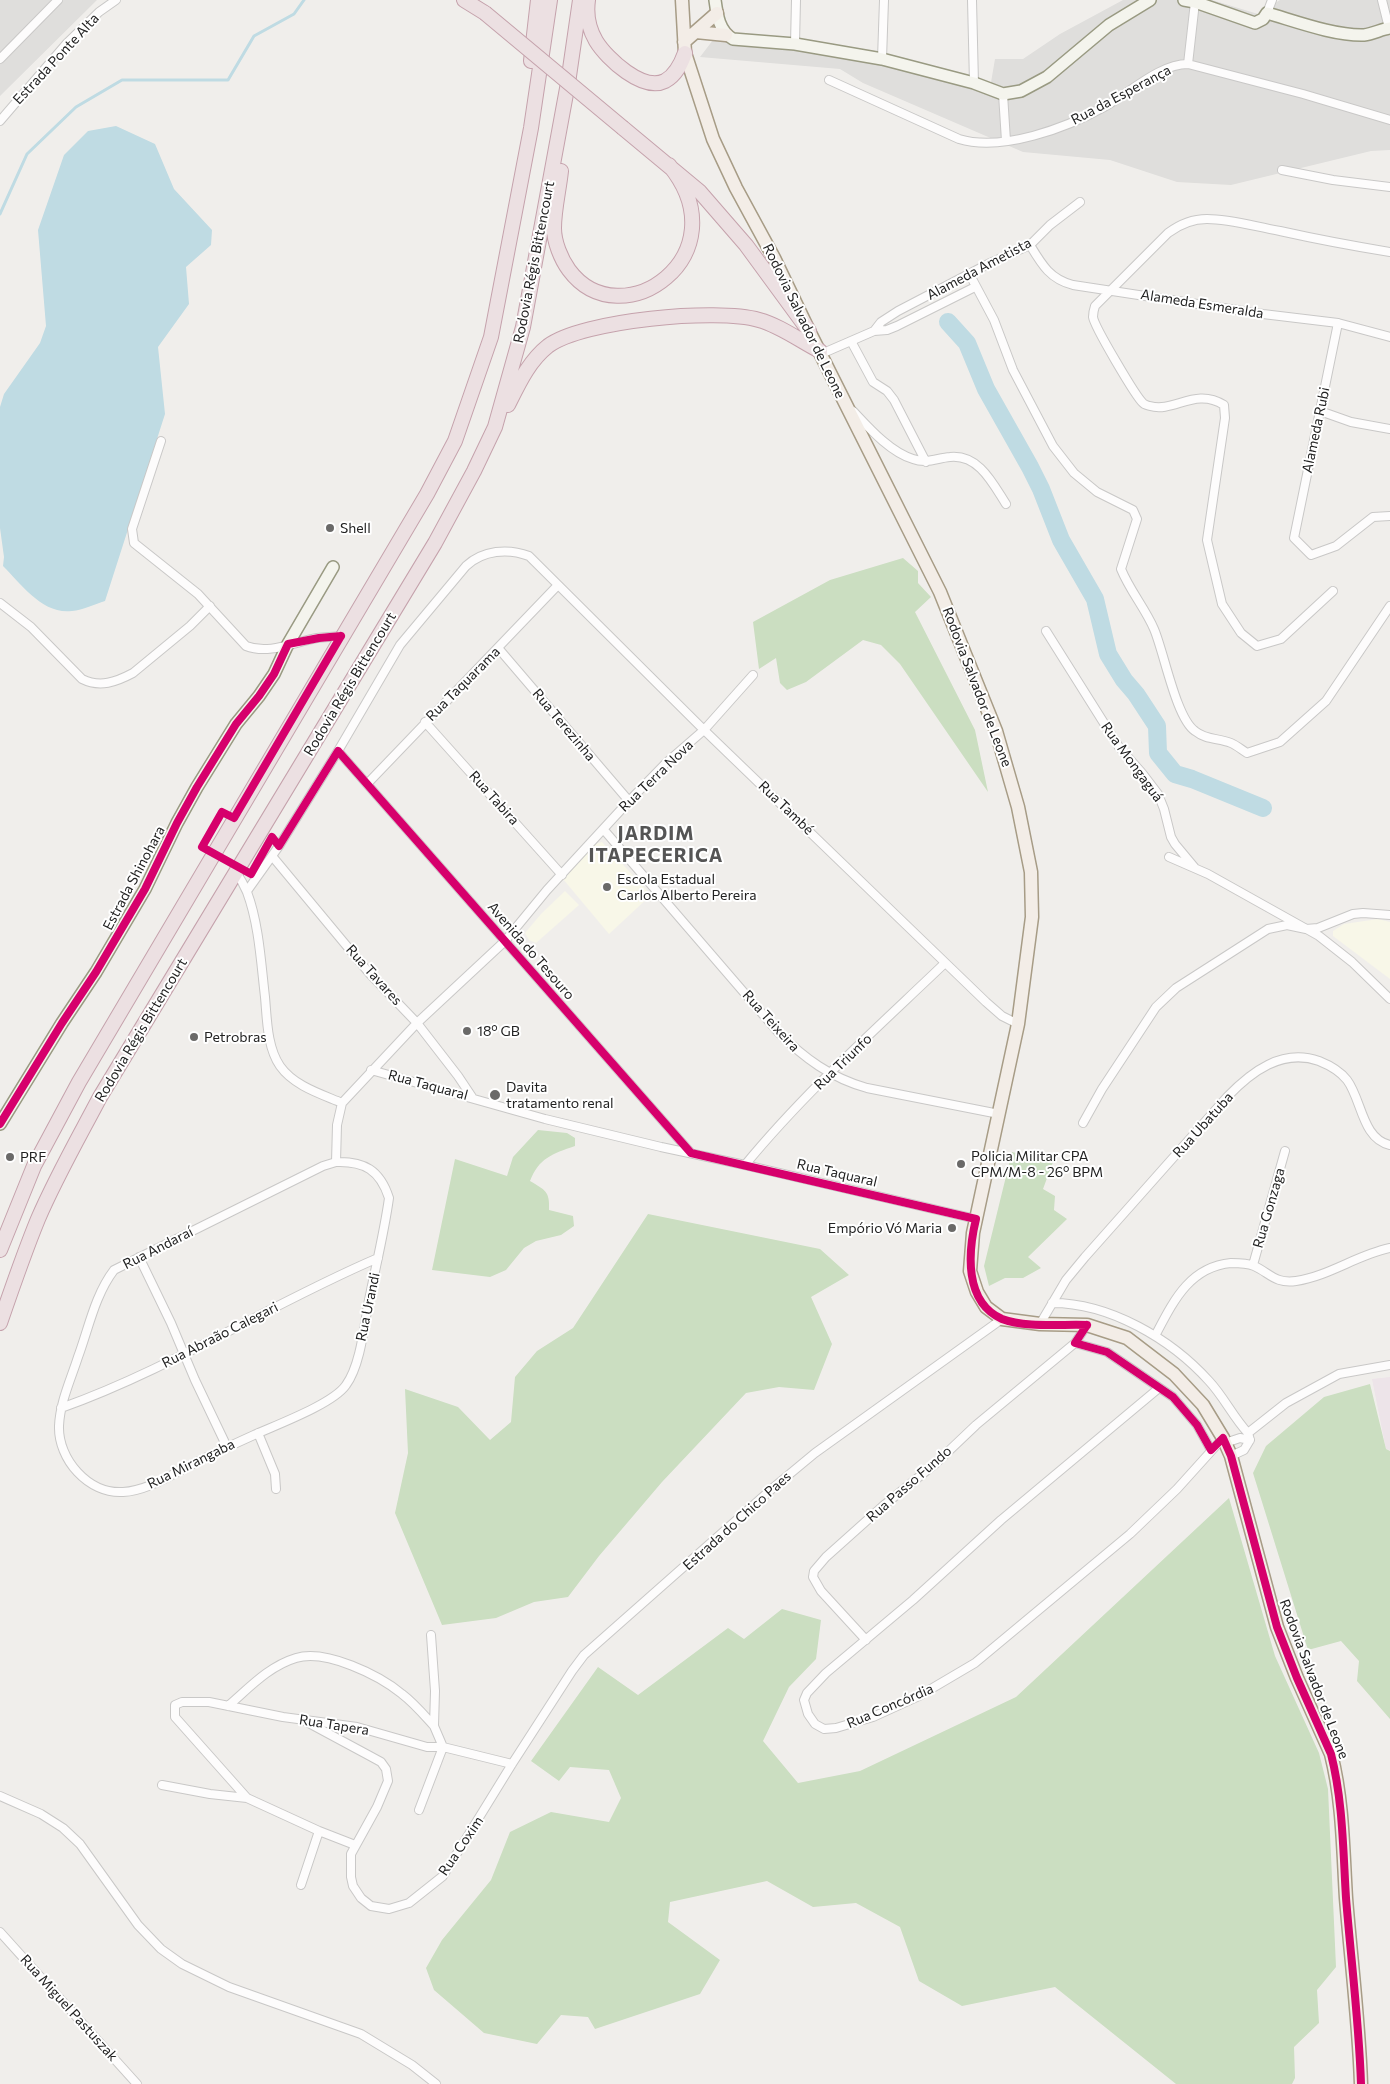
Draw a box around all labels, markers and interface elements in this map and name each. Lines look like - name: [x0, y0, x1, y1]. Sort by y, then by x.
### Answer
- street label: Estrada Ponte Alta: [10, 10, 102, 108]
- street label: Rua da Esperança: [1068, 62, 1174, 128]
- street label: Rodovia Régis Bittencourt: [510, 180, 558, 344]
- street label: Alameda Ametista: [924, 234, 1034, 304]
- street label: Rodovia Salvador de Leone: [759, 241, 849, 401]
- street label: Alameda Esmeralda: [1139, 286, 1265, 322]
- street label: Alameda Rubi: [1299, 386, 1333, 474]
- place label: Shell: [340, 520, 371, 536]
- marker: Shell: [324, 522, 336, 534]
- street label: Rodovia Salvador de Leone: [939, 605, 1015, 769]
- street label: Rodovia Régis Bittencourt: [300, 609, 400, 759]
- street label: Rua Taquarama: [422, 643, 504, 725]
- street label: Rua Terezinha: [529, 685, 599, 765]
- street label: Rua Mongaguá: [1097, 719, 1167, 805]
- street label: Rua Terra Nova: [615, 736, 697, 816]
- street label: Rua Tabira: [465, 768, 523, 828]
- street label: Rua També: [755, 778, 817, 838]
- street label: Estrada Shinohara: [99, 823, 169, 933]
- district label: JARDIM ITAPECERICA: [587, 823, 725, 867]
- place label: Escola Estadual Carlos Alberto Pereira: [617, 871, 757, 904]
- marker: Escola Estadual Carlos Alberto Pereira: [601, 881, 613, 893]
- street label: Avenida do Tesouro: [484, 899, 578, 1003]
- street label: Rua Tavares: [342, 941, 406, 1009]
- street label: Rodovia Régis Bittencourt: [91, 955, 191, 1105]
- street label: Rua Teixeira: [739, 987, 803, 1055]
- place label: 18º GB: [477, 1023, 520, 1039]
- marker: 18º GB: [461, 1025, 473, 1037]
- place label: Petrobras: [204, 1029, 267, 1045]
- street label: Rua Triunfo: [811, 1030, 875, 1094]
- marker: Petrobras: [188, 1031, 200, 1043]
- street label: Rua Taquaral: [386, 1066, 470, 1104]
- place label: Davita tratamento renal: [506, 1079, 614, 1112]
- marker: Davita tratamento renal: [488, 1088, 502, 1102]
- street label: Rua Ubatuba: [1169, 1089, 1237, 1161]
- place label: Policia Militar CPA CPM/M-8 - 26º BPM: [971, 1148, 1103, 1180]
- place label: PRF: [20, 1149, 46, 1165]
- marker: PRF: [4, 1151, 16, 1163]
- street label: Rua Taquaral: [795, 1156, 879, 1190]
- marker: Policia Militar CPA CPM/M-8 - 26º BPM: [955, 1158, 967, 1170]
- street label: Rua Gonzaga: [1250, 1166, 1288, 1250]
- place label: Empório Vó Maria: [828, 1220, 942, 1236]
- marker: Empório Vó Maria: [946, 1222, 958, 1234]
- street label: Rua Andaraí: [120, 1223, 196, 1273]
- street label: Rua Urandi: [353, 1271, 383, 1343]
- street label: Rua Abraão Calegari: [159, 1298, 281, 1372]
- street label: Rua Mirangaba: [144, 1436, 238, 1492]
- street label: Rua Passo Fundo: [863, 1443, 955, 1525]
- street label: Estrada do Chico Paes: [680, 1468, 794, 1574]
- street label: Rodovia Salvador de Leone: [1276, 1597, 1352, 1761]
- street label: Rua Concórdia: [844, 1680, 936, 1732]
- street label: Rua Tapera: [298, 1711, 370, 1739]
- street label: Rua Coxim: [435, 1813, 487, 1879]
- street label: Rua Miguel Pastuszak: [17, 1951, 121, 2065]

